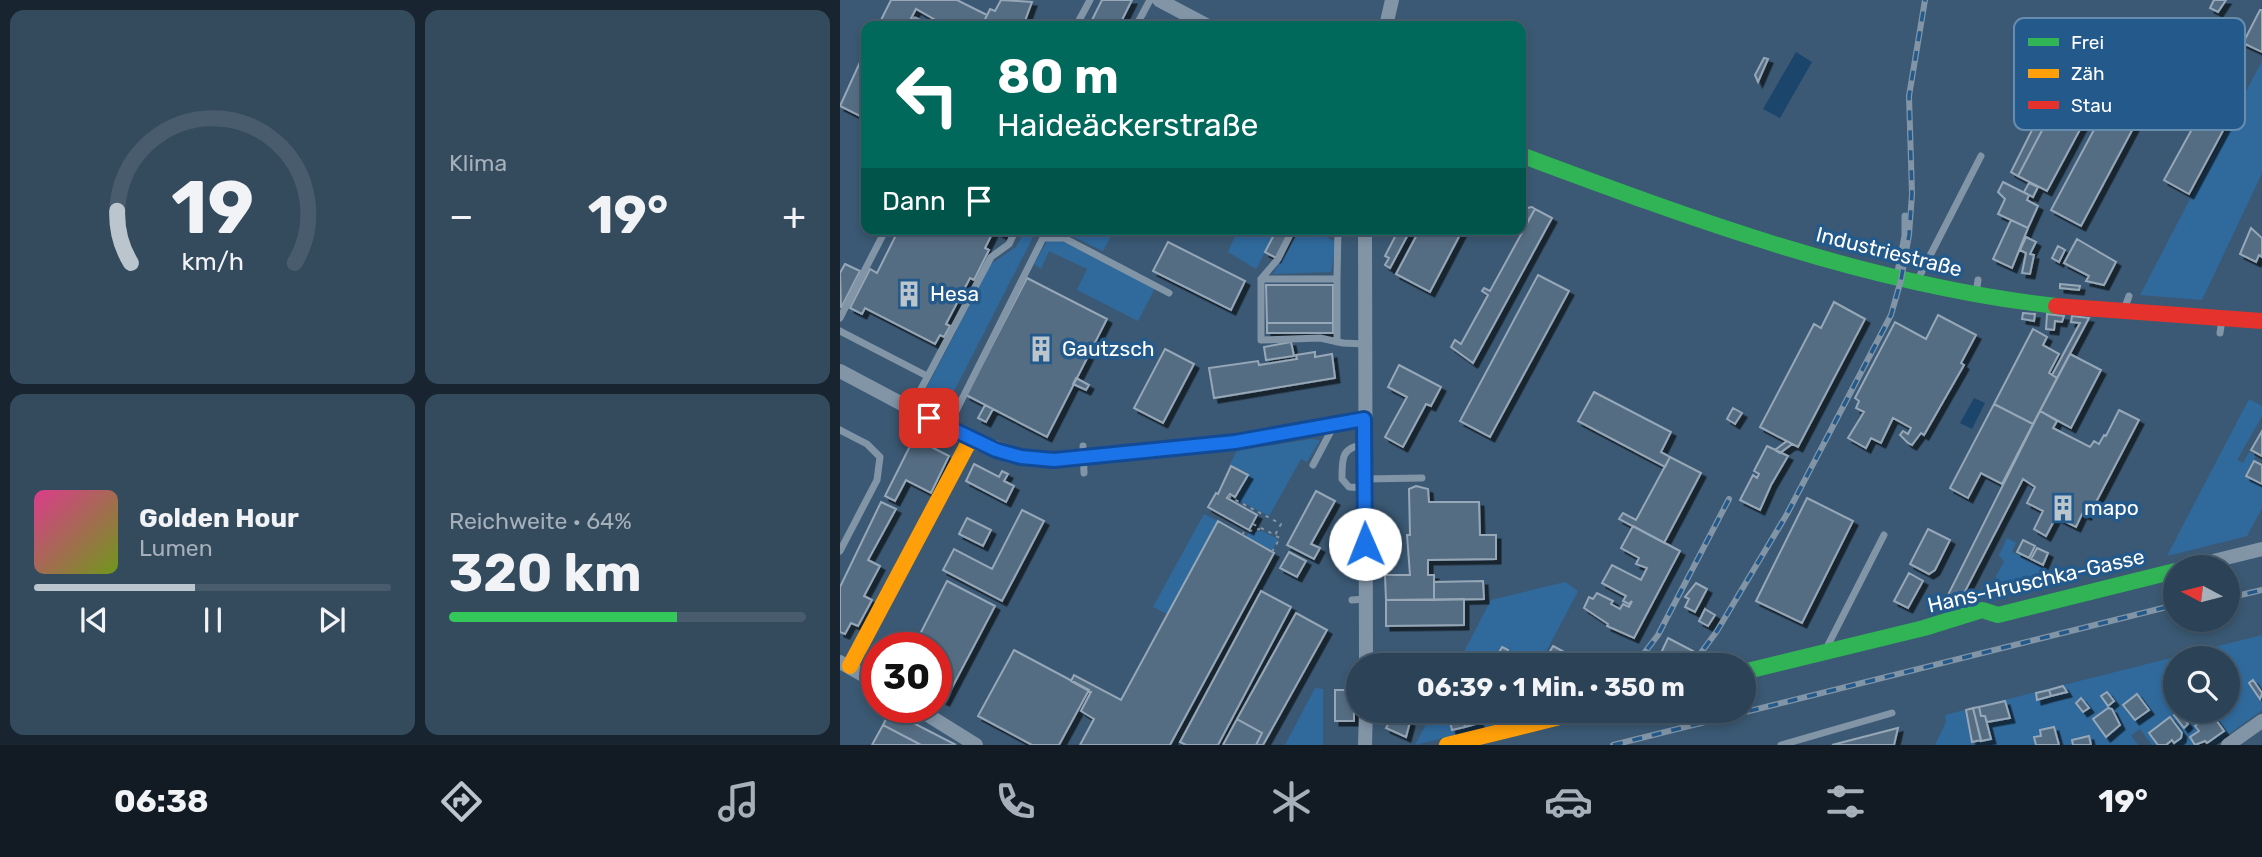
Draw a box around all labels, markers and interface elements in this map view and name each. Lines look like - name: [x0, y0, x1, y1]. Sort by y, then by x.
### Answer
- legend: [2014, 18, 2245, 130]
- text: Frei: [2071, 31, 2104, 54]
- text: 80 m: [997, 47, 1119, 105]
- icon: left: [882, 49, 973, 140]
- text: Zäh: [2071, 62, 2104, 85]
- text: Stau: [2071, 94, 2112, 117]
- text: Haideäckerstraße: [997, 106, 1259, 144]
- text: Klima: [449, 149, 507, 177]
- text: 19: [171, 165, 254, 251]
- icon: arrive: [960, 182, 998, 220]
- text: 19°: [588, 184, 668, 246]
- text: Dann: [882, 186, 946, 217]
- text: −: [449, 193, 474, 239]
- text: +: [782, 193, 806, 239]
- street label: Industriestraße: [1813, 221, 1965, 282]
- text: km/h: [181, 247, 244, 276]
- building icon: Hesa: [894, 279, 924, 309]
- place label: Hesa: [930, 281, 979, 306]
- building icon: Gautzsch: [1026, 334, 1056, 364]
- place label: Gautzsch: [1062, 336, 1155, 361]
- pin: [899, 388, 959, 448]
- icon: arrive: [910, 399, 948, 437]
- building icon: mapo: [2048, 493, 2078, 523]
- place label: mapo: [2084, 495, 2139, 520]
- text: Golden Hour: [139, 503, 299, 534]
- text: Reichweite · 64%: [449, 507, 632, 535]
- position arrow: [1328, 507, 1402, 581]
- text: Lumen: [139, 534, 213, 562]
- text: 320 km: [449, 542, 642, 604]
- street label: Hans-Hruschka-Gasse: [1925, 543, 2147, 618]
- north arrow: [2163, 555, 2240, 632]
- map controls: [2163, 555, 2240, 723]
- icon: previous: [75, 601, 113, 639]
- icon: pause: [194, 601, 232, 639]
- icon: next: [313, 601, 351, 639]
- speed limit sign: 30: [861, 632, 952, 723]
- button: search: [2163, 646, 2240, 723]
- text: 06:39 · 1 Min. · 350 m: [1417, 672, 1685, 703]
- icon: directions: [437, 777, 486, 826]
- icon: music: [714, 777, 763, 826]
- icon: phone: [991, 777, 1040, 826]
- icon: climate: [1267, 777, 1316, 826]
- icon: car: [1544, 777, 1593, 826]
- icon: filters: [1821, 777, 1870, 826]
- text: 06:38: [114, 782, 209, 820]
- text: 19°: [2098, 782, 2148, 820]

